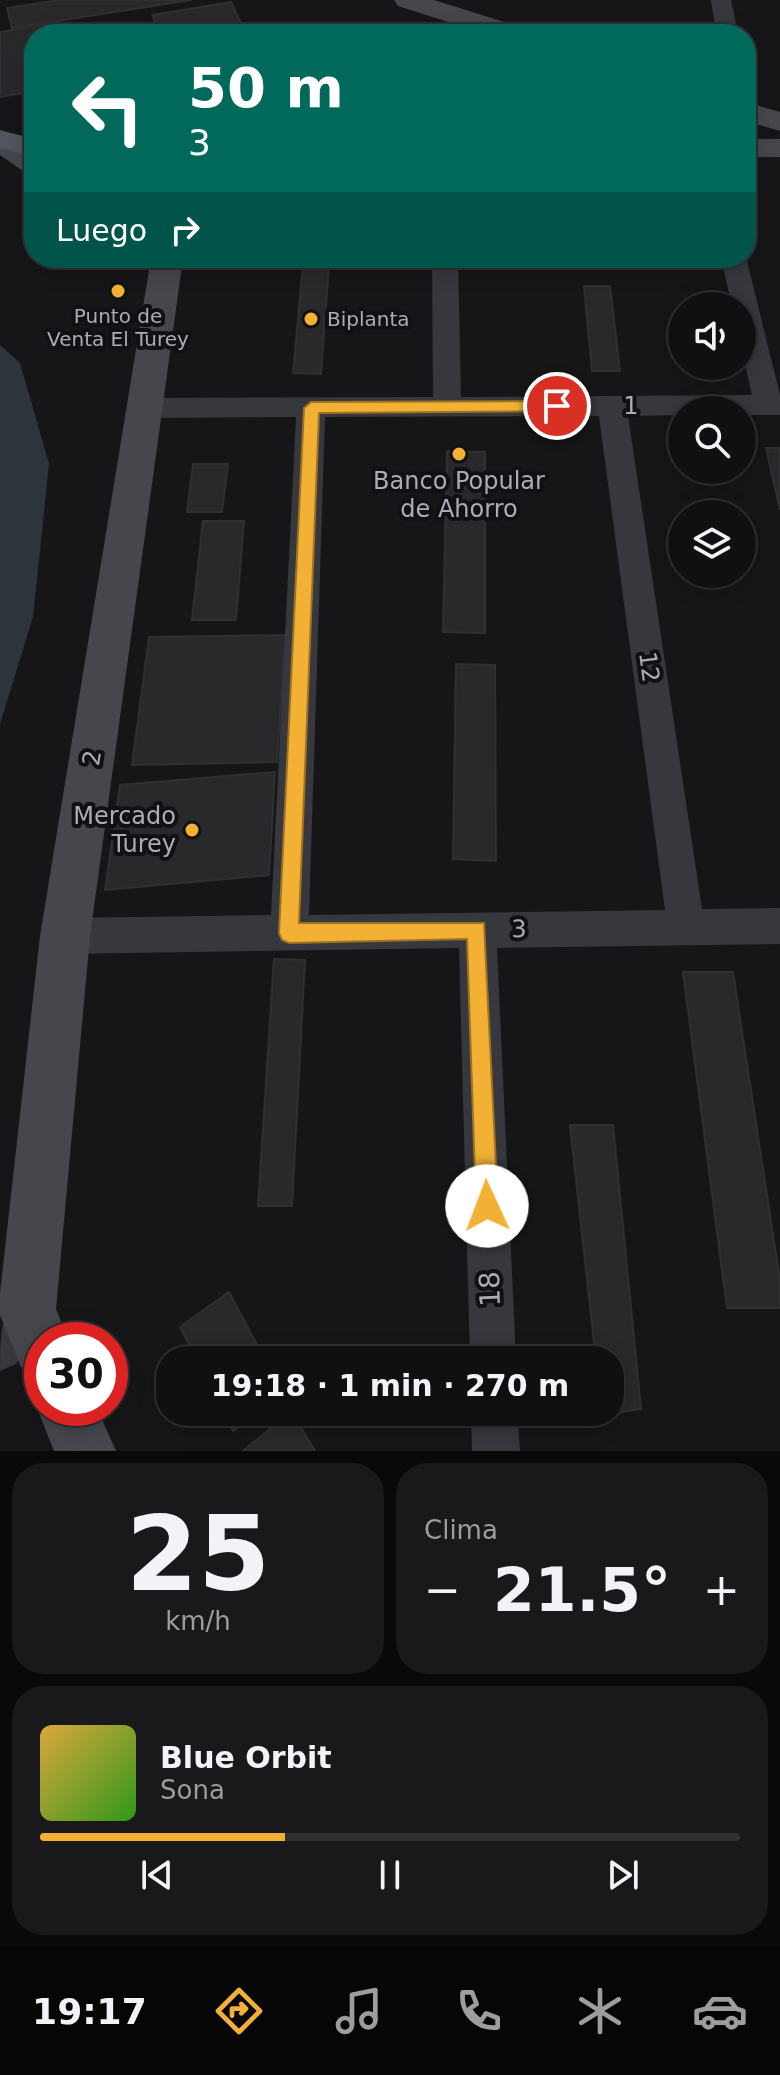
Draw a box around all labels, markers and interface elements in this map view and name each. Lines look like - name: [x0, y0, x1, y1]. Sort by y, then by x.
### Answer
- text: 50 m: [188, 55, 344, 120]
- icon: left: [56, 56, 160, 160]
- text: 3: [188, 122, 211, 163]
- icon: right: [163, 208, 207, 252]
- text: Luego: [56, 213, 147, 248]
- marker: Punto de Venta El Turey: [109, 282, 127, 300]
- map controls: [668, 292, 756, 588]
- button: sound: [668, 292, 756, 380]
- place label: Punto de Venta El Turey: [47, 304, 189, 351]
- place label: Biplanta: [327, 307, 410, 331]
- marker: Biplanta: [302, 310, 320, 328]
- pin: [523, 372, 591, 440]
- icon: arrive: [535, 384, 579, 428]
- street label: 1: [623, 392, 639, 420]
- button: search: [668, 396, 756, 484]
- marker: Banco Popular de Ahorro: [450, 445, 468, 463]
- place label: Banco Popular de Ahorro: [373, 467, 545, 523]
- button: layers: [668, 500, 756, 588]
- street label: 12: [633, 650, 665, 684]
- street label: 2: [77, 748, 107, 768]
- place label: Mercado Turey: [73, 802, 176, 858]
- marker: Mercado Turey: [183, 821, 201, 839]
- street label: 3: [511, 915, 527, 943]
- position arrow: [445, 1164, 529, 1248]
- street label: 18: [473, 1271, 507, 1307]
- speed limit sign: 30: [24, 1322, 128, 1426]
- text: 19:18 · 1 min · 270 m: [211, 1368, 569, 1403]
- text: 25: [126, 1493, 270, 1615]
- text: Clima: [424, 1515, 498, 1545]
- text: 21.5°: [493, 1555, 671, 1625]
- text: −: [424, 1564, 461, 1615]
- text: +: [703, 1564, 740, 1615]
- text: km/h: [165, 1606, 231, 1636]
- text: Blue Orbit: [160, 1740, 332, 1775]
- text: Sona: [160, 1775, 225, 1805]
- icon: previous: [135, 1853, 179, 1897]
- icon: pause: [368, 1853, 412, 1897]
- icon: next: [601, 1853, 645, 1897]
- icon: directions: [211, 1983, 267, 2039]
- icon: music: [331, 1983, 387, 2039]
- icon: phone: [451, 1983, 507, 2039]
- icon: climate: [572, 1983, 628, 2039]
- icon: car: [692, 1983, 748, 2039]
- text: 19:17: [32, 1991, 147, 2032]

